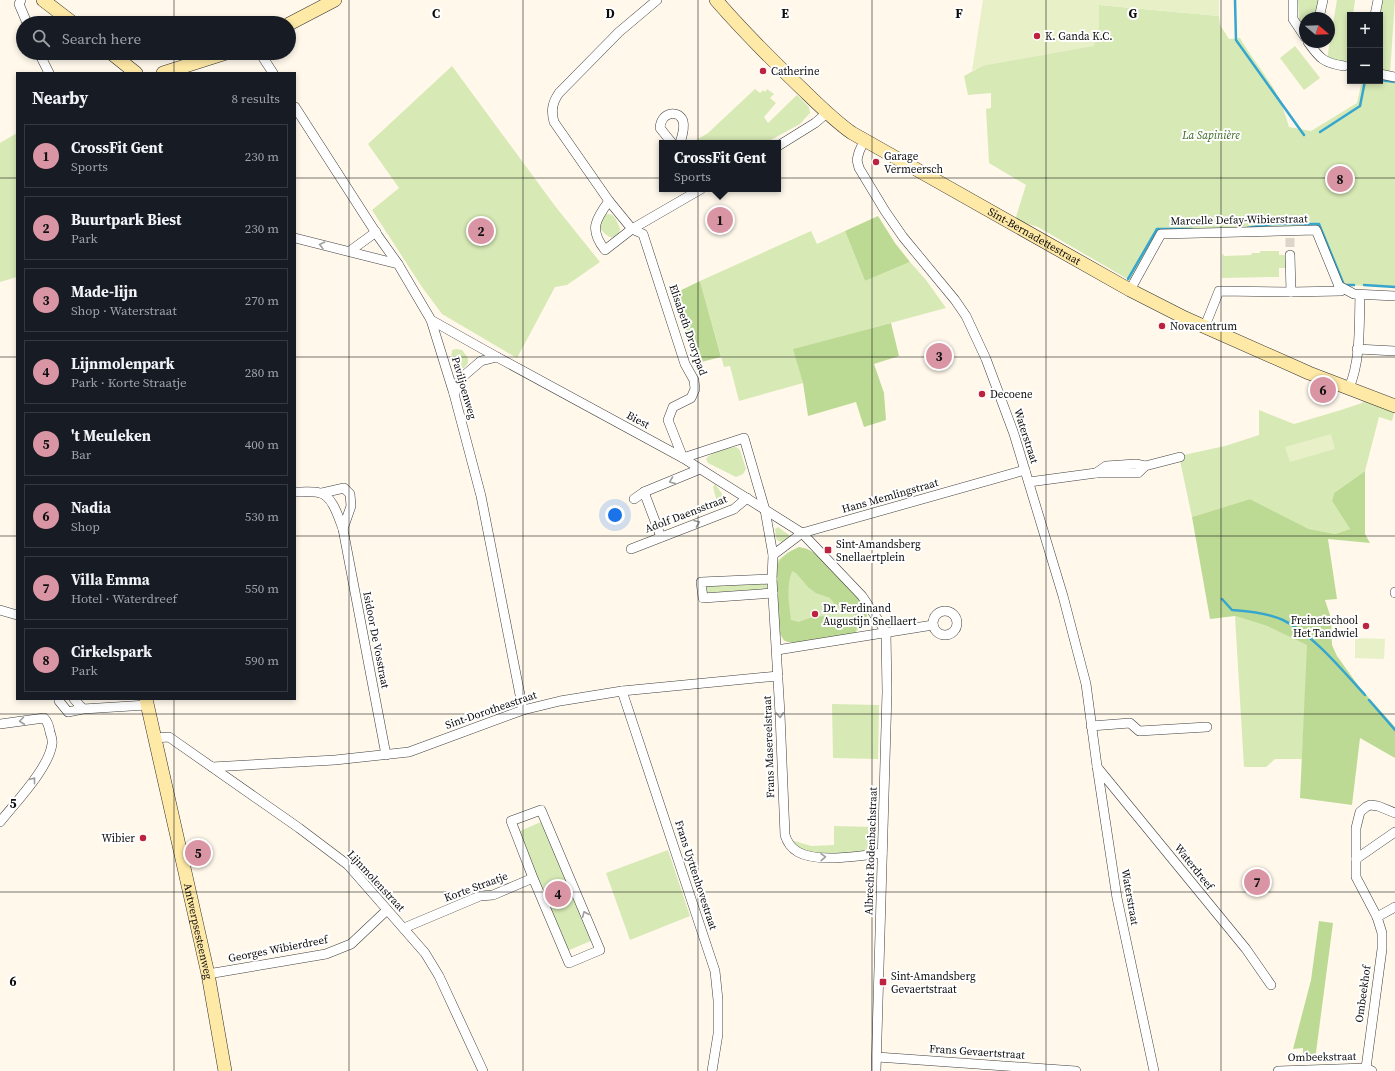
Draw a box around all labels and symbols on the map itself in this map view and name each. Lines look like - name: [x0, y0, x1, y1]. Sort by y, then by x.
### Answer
- text: C: [432, 5, 440, 22]
- text: D: [605, 5, 615, 22]
- text: E: [781, 5, 789, 22]
- text: F: [955, 5, 963, 22]
- text: G: [1129, 5, 1138, 22]
- north arrow: [1299, 12, 1335, 48]
- place label: K. Ganda K.C.: [1045, 29, 1112, 44]
- marker: K. Ganda K.C.: [1032, 31, 1042, 41]
- place label: Catherine: [771, 64, 820, 79]
- marker: Catherine: [758, 66, 768, 76]
- park label: La Sapinière: [1181, 128, 1240, 143]
- place label: Garage Vermeersch: [884, 149, 944, 177]
- marker: Garage Vermeersch: [871, 157, 881, 167]
- pin: 8: [1327, 164, 1353, 194]
- street label: Sint-Bernadettestraat: [985, 204, 1084, 268]
- pin: 1: [707, 205, 733, 235]
- street label: Marcelle Defay-Wibierstraat: [1170, 211, 1308, 229]
- pin: 2: [468, 216, 494, 246]
- one-way arrow: [319, 241, 326, 249]
- street label: Elisabeth Drorypad: [665, 282, 711, 378]
- place label: Novacentrum: [1170, 319, 1237, 334]
- marker: Novacentrum: [1157, 321, 1167, 331]
- pin: 3: [926, 341, 952, 371]
- street label: Paviljoenweg: [448, 355, 480, 421]
- pin: 6: [1310, 375, 1336, 405]
- place label: Decoene: [990, 387, 1033, 402]
- marker: Decoene: [977, 389, 987, 399]
- street label: Waterstraat: [1010, 407, 1042, 466]
- street label: Biest: [624, 408, 653, 432]
- street label: Hans Memlingstraat: [840, 475, 940, 517]
- one-way arrow: [669, 476, 676, 484]
- street label: Adolf Daensstraat: [643, 491, 730, 537]
- your location: [605, 505, 625, 525]
- one-way arrow: [694, 520, 701, 528]
- place label: Sint-Amandsberg Snellaertplein: [836, 537, 921, 565]
- marker: Sint-Amandsberg Snellaertplein: [823, 545, 833, 555]
- street label: Isidoor De Vosstraat: [359, 590, 393, 690]
- place label: Dr. Ferdinand Augustijn Snellaert: [823, 601, 917, 629]
- marker: Dr. Ferdinand Augustijn Snellaert: [810, 609, 820, 619]
- place label: Freinetschool Het Tandwiel: [1291, 613, 1358, 641]
- marker: Freinetschool Het Tandwiel: [1361, 621, 1371, 631]
- street label: Sint-Dorotheastraat: [443, 687, 539, 733]
- street label: Frans Masereelstraat: [760, 695, 778, 798]
- one-way arrow: [776, 712, 785, 718]
- one-way arrow: [19, 716, 25, 725]
- one-way arrow: [28, 778, 35, 785]
- street label: Albrecht Rodenbachstraat: [861, 786, 881, 915]
- text: 5: [9, 795, 17, 812]
- street label: Frans Uyttenhovestraat: [671, 818, 721, 932]
- place label: Wibier: [101, 831, 135, 846]
- marker: Wibier: [138, 833, 148, 843]
- pin: 5: [185, 838, 211, 868]
- street label: Waterdreef: [1171, 841, 1218, 894]
- street label: Lijnmolenstraat: [344, 847, 409, 915]
- one-way arrow: [820, 853, 826, 861]
- pin: 7: [1244, 867, 1270, 897]
- street label: Korte Straatje: [442, 868, 510, 905]
- street label: Waterstraat: [1118, 868, 1142, 927]
- pin: 4: [545, 879, 571, 909]
- street label: Antwerpsesteenweg: [180, 882, 216, 981]
- one-way arrow: [582, 911, 590, 919]
- street label: Georges Wibierdreef: [227, 932, 330, 966]
- street label: Ombeekhof: [1352, 963, 1375, 1024]
- place label: Sint-Amandsberg Gevaertstraat: [891, 969, 976, 997]
- text: 6: [9, 973, 17, 990]
- marker: Sint-Amandsberg Gevaertstraat: [878, 977, 888, 987]
- street label: Frans Gevaertstraat: [929, 1041, 1026, 1063]
- street label: Ombeekstraat: [1288, 1049, 1357, 1065]

